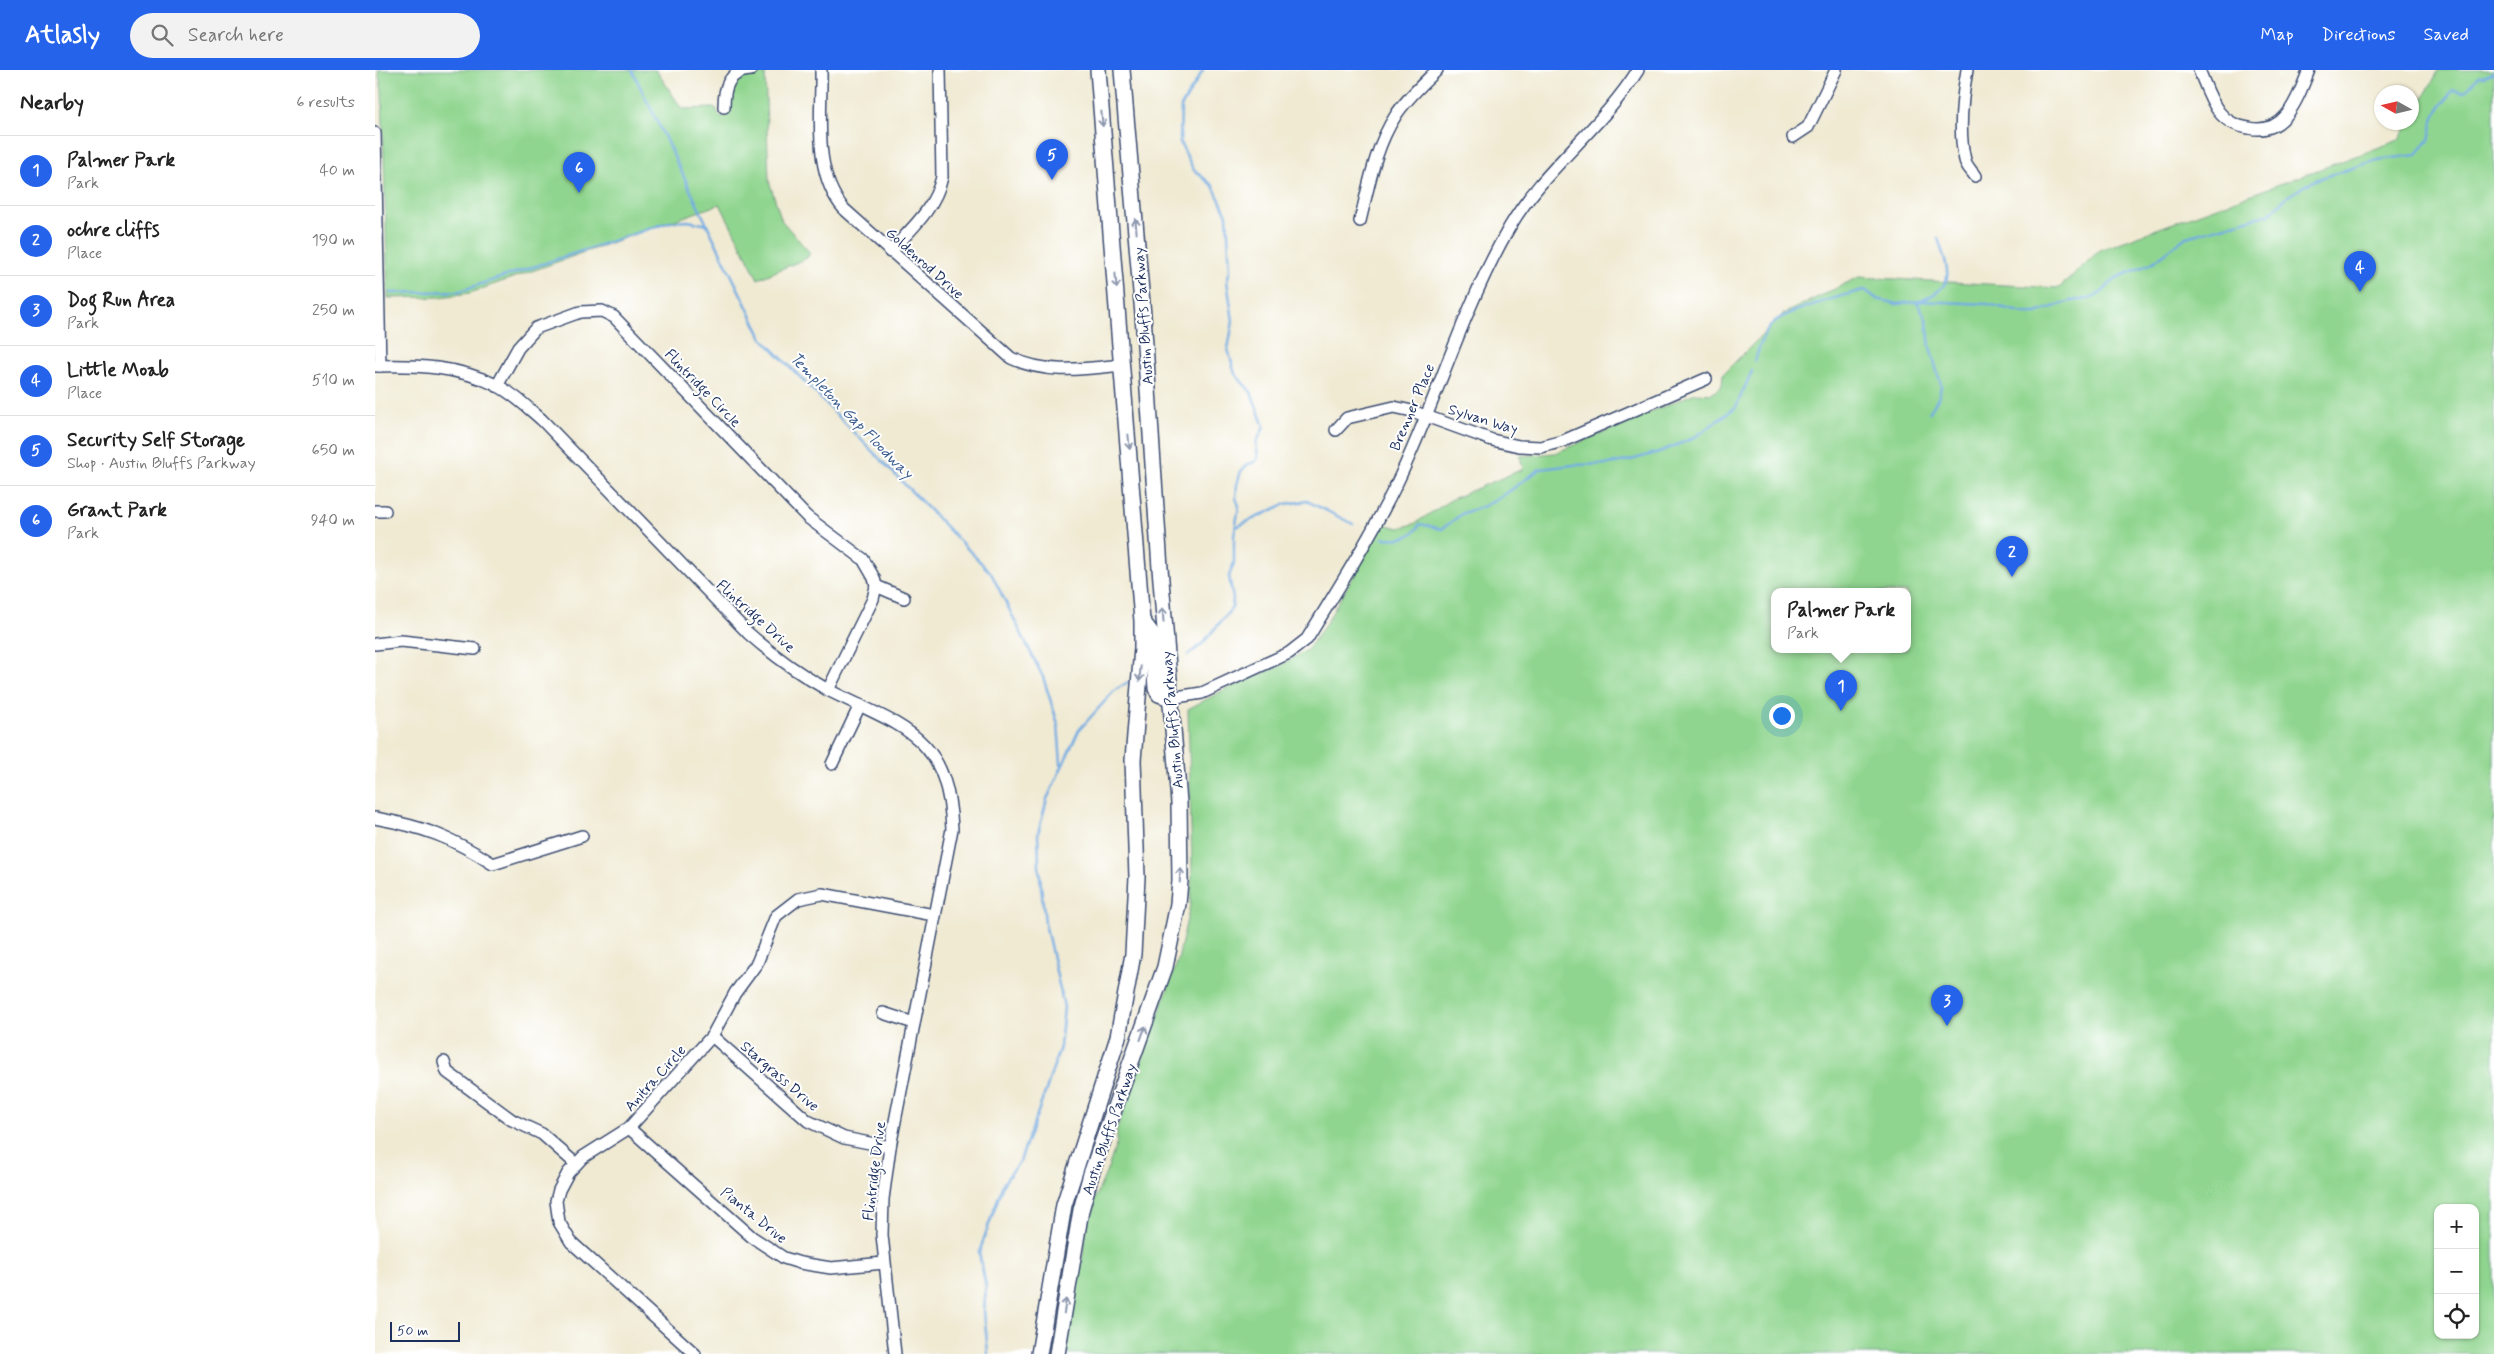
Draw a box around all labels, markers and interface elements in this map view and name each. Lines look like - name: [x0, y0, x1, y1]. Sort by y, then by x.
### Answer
- search box: [130, 13, 480, 58]
- text: Atlasly: [25, 20, 100, 51]
- icon: search: [148, 21, 176, 49]
- text: Search here: [188, 23, 284, 48]
- text: Map: [2261, 23, 2294, 47]
- text: Directions: [2322, 23, 2396, 47]
- text: Saved: [2424, 23, 2469, 47]
- north arrow: [2374, 85, 2419, 130]
- text: Nearby: [20, 89, 84, 117]
- text: 6 results: [296, 92, 355, 113]
- one-way arrow: [1098, 110, 1107, 126]
- pin: 5: [1036, 139, 1068, 180]
- text: Palmer Park: [67, 148, 175, 173]
- pin: 6: [563, 152, 595, 193]
- text: 1: [32, 160, 40, 181]
- text: 40 m: [319, 160, 355, 181]
- text: Park: [67, 173, 99, 194]
- text: ochre cliffs: [67, 218, 160, 243]
- one-way arrow: [1131, 218, 1140, 234]
- street label: Goldenrod Drive: [881, 223, 968, 304]
- text: 2: [32, 230, 40, 251]
- text: 190 m: [312, 230, 355, 251]
- text: Place: [67, 243, 102, 264]
- street label: Austin Bluffs Parkway: [1129, 246, 1159, 385]
- pin: 4: [2344, 251, 2376, 292]
- one-way arrow: [1111, 272, 1120, 288]
- text: Dog Run Area: [67, 288, 175, 313]
- text: 3: [32, 300, 40, 321]
- text: 250 m: [312, 300, 355, 321]
- text: Park: [67, 313, 99, 334]
- street label: Flintridge Circle: [659, 345, 745, 433]
- water label: Templeton Gap Floodway: [785, 348, 918, 485]
- text: Little Moab: [67, 358, 169, 383]
- street label: Brenner Place: [1386, 360, 1440, 454]
- text: 4: [31, 370, 41, 391]
- text: 510 m: [312, 370, 355, 391]
- text: Place: [67, 383, 102, 404]
- street label: Sylvan Way: [1445, 400, 1520, 440]
- text: Security Self Storage: [67, 428, 245, 453]
- one-way arrow: [1124, 434, 1134, 450]
- text: 5: [31, 440, 41, 461]
- text: 650 m: [312, 440, 355, 461]
- text: Shop · Austin Bluffs Parkway: [67, 453, 256, 474]
- text: Grant Park: [67, 498, 167, 523]
- text: 6: [32, 510, 40, 531]
- text: 940 m: [311, 510, 355, 531]
- text: Park: [67, 523, 99, 544]
- pin: 2: [1996, 536, 2028, 577]
- street label: Flintridge Drive: [711, 576, 799, 658]
- popup: [1771, 588, 1911, 653]
- text: Palmer Park: [1787, 598, 1895, 623]
- one-way arrow: [1159, 607, 1168, 623]
- text: Park: [1787, 623, 1819, 644]
- street label: Austin Bluffs Parkway: [1157, 650, 1189, 789]
- one-way arrow: [1135, 666, 1145, 682]
- pin: 1: [1825, 670, 1857, 711]
- your location: [1769, 703, 1795, 729]
- one-way arrow: [1175, 868, 1184, 884]
- pin: 3: [1931, 985, 1963, 1026]
- one-way arrow: [1139, 1026, 1148, 1041]
- street label: Stargrass Drive: [736, 1037, 823, 1117]
- street label: Anitra Circle: [620, 1041, 691, 1116]
- street label: Austin Bluffs Parkway: [1078, 1061, 1142, 1198]
- street label: Flintridge Drive: [859, 1120, 892, 1222]
- street label: Pianta Drive: [716, 1183, 791, 1249]
- map controls: [2434, 1204, 2479, 1339]
- button: +: [2434, 1204, 2479, 1249]
- button: −: [2434, 1249, 2479, 1294]
- button: locate: [2434, 1294, 2479, 1339]
- one-way arrow: [1060, 1298, 1070, 1314]
- scale bar: [390, 1319, 460, 1342]
- text: 50 m: [397, 1322, 428, 1340]

